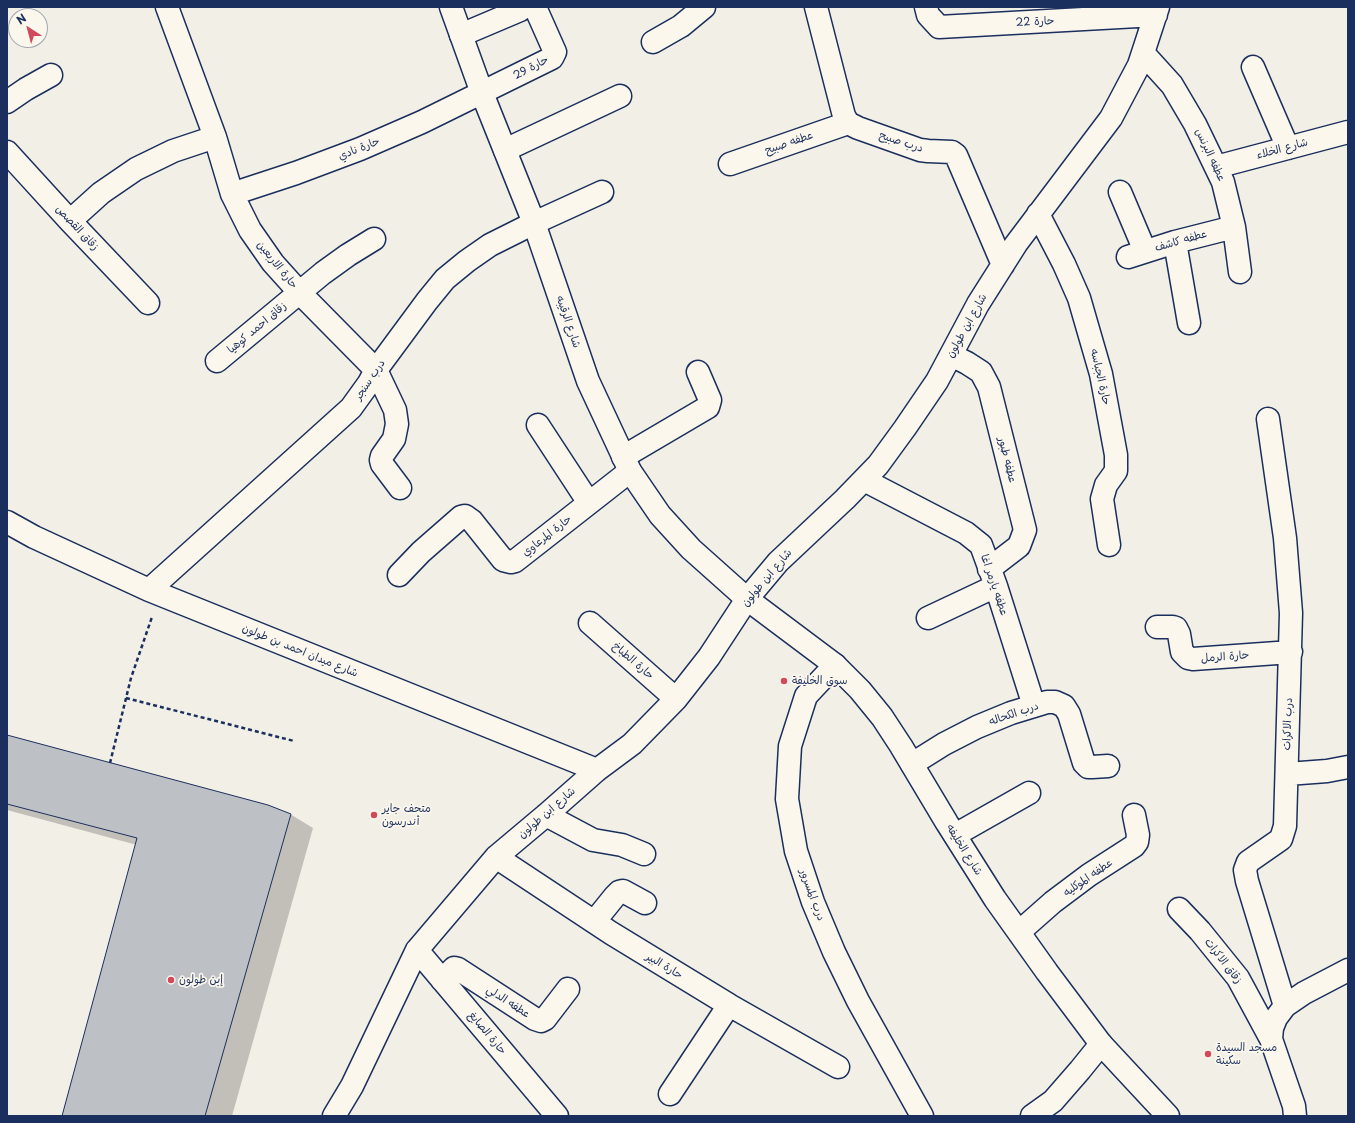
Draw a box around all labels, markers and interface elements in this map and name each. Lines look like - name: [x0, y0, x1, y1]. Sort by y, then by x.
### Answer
- north arrow: [8, 8, 48, 48]
- text: N: [13, 9, 30, 28]
- street label: حارة 22: [1015, 14, 1055, 30]
- street label: حارة 29: [511, 53, 551, 83]
- street label: عطفه البرنس: [1192, 127, 1228, 183]
- street label: عطفه صبيح: [763, 129, 815, 157]
- street label: درب صبيح: [877, 129, 925, 155]
- street label: حارة نادي: [336, 135, 382, 163]
- street label: شارع الخلاء: [1255, 136, 1309, 162]
- street label: زقاق القصص: [53, 203, 101, 253]
- street label: عطفه كاشف: [1153, 227, 1209, 255]
- street label: حارة الاربعين: [254, 238, 300, 292]
- street label: شارع ابن طولون: [944, 292, 990, 360]
- street label: شارع الرقيبه: [553, 294, 583, 350]
- street label: زقاق احمد كوهيا: [225, 300, 289, 356]
- street label: حارة الجباسه: [1087, 347, 1113, 407]
- street label: درب سنجر: [352, 357, 388, 403]
- street label: عطفه طبور: [995, 436, 1019, 484]
- street label: حارة المرعاوي: [520, 513, 574, 559]
- street label: شارع ابن طولون: [739, 546, 795, 610]
- street label: عطفه يارمر اغا: [977, 553, 1011, 617]
- street label: شارع ميدان احمد بن طولون: [240, 622, 360, 680]
- street label: حارة الطباخ: [610, 640, 656, 682]
- street label: حارة الرمل: [1200, 649, 1250, 665]
- place label: سوق الخليفة: [792, 674, 847, 688]
- marker: سوق الخليفة: [779, 676, 789, 686]
- street label: درب الاكرات: [1280, 697, 1296, 751]
- street label: درب الكحاله: [987, 699, 1041, 729]
- street label: شارع ابن طولون: [516, 785, 578, 841]
- place label: متحف جاير أندرسون: [382, 802, 431, 828]
- marker: متحف جاير أندرسون: [369, 810, 379, 820]
- street label: شارع الخليفه: [943, 822, 985, 878]
- street label: عطفه الموكليه: [1061, 856, 1115, 900]
- street label: درب المسرور: [796, 867, 828, 923]
- street label: زقاق الاكرات: [1201, 936, 1245, 986]
- street label: حارة البير: [643, 950, 685, 982]
- place label: إبن طولون: [179, 973, 223, 987]
- marker: إبن طولون: [166, 975, 176, 985]
- street label: عطفه الدلي: [484, 983, 532, 1021]
- street label: حارة الصايغ: [465, 1009, 509, 1057]
- place label: مسجد السيدة سكينة: [1216, 1041, 1277, 1067]
- marker: مسجد السيدة سكينة: [1203, 1049, 1213, 1059]

